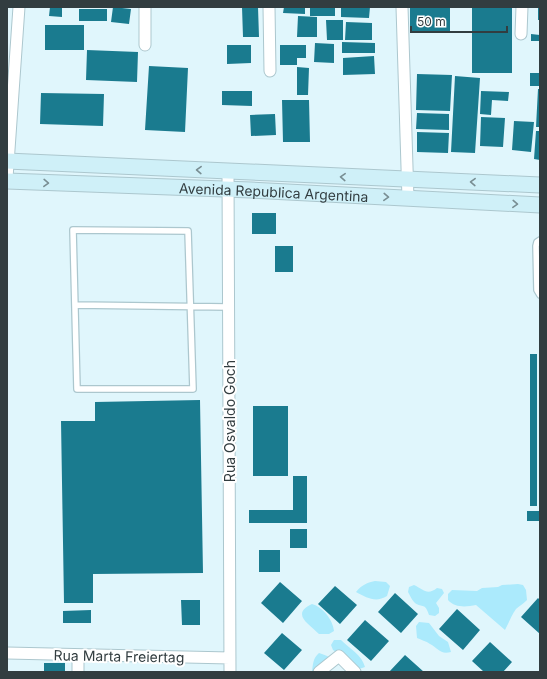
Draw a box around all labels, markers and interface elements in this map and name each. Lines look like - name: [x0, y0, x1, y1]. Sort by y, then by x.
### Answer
- scale bar: [411, 8, 507, 34]
- text: 50 m: [417, 14, 446, 29]
- one-way arrow: [196, 165, 202, 174]
- one-way arrow: [340, 172, 346, 181]
- one-way arrow: [43, 178, 49, 187]
- one-way arrow: [470, 178, 476, 186]
- street label: Avenida Republica Argentina: [179, 179, 369, 205]
- one-way arrow: [383, 193, 389, 202]
- one-way arrow: [512, 199, 518, 208]
- street label: Rua Osvaldo Goch: [221, 360, 238, 482]
- street label: Rua Marta Freiertag: [53, 646, 185, 666]

